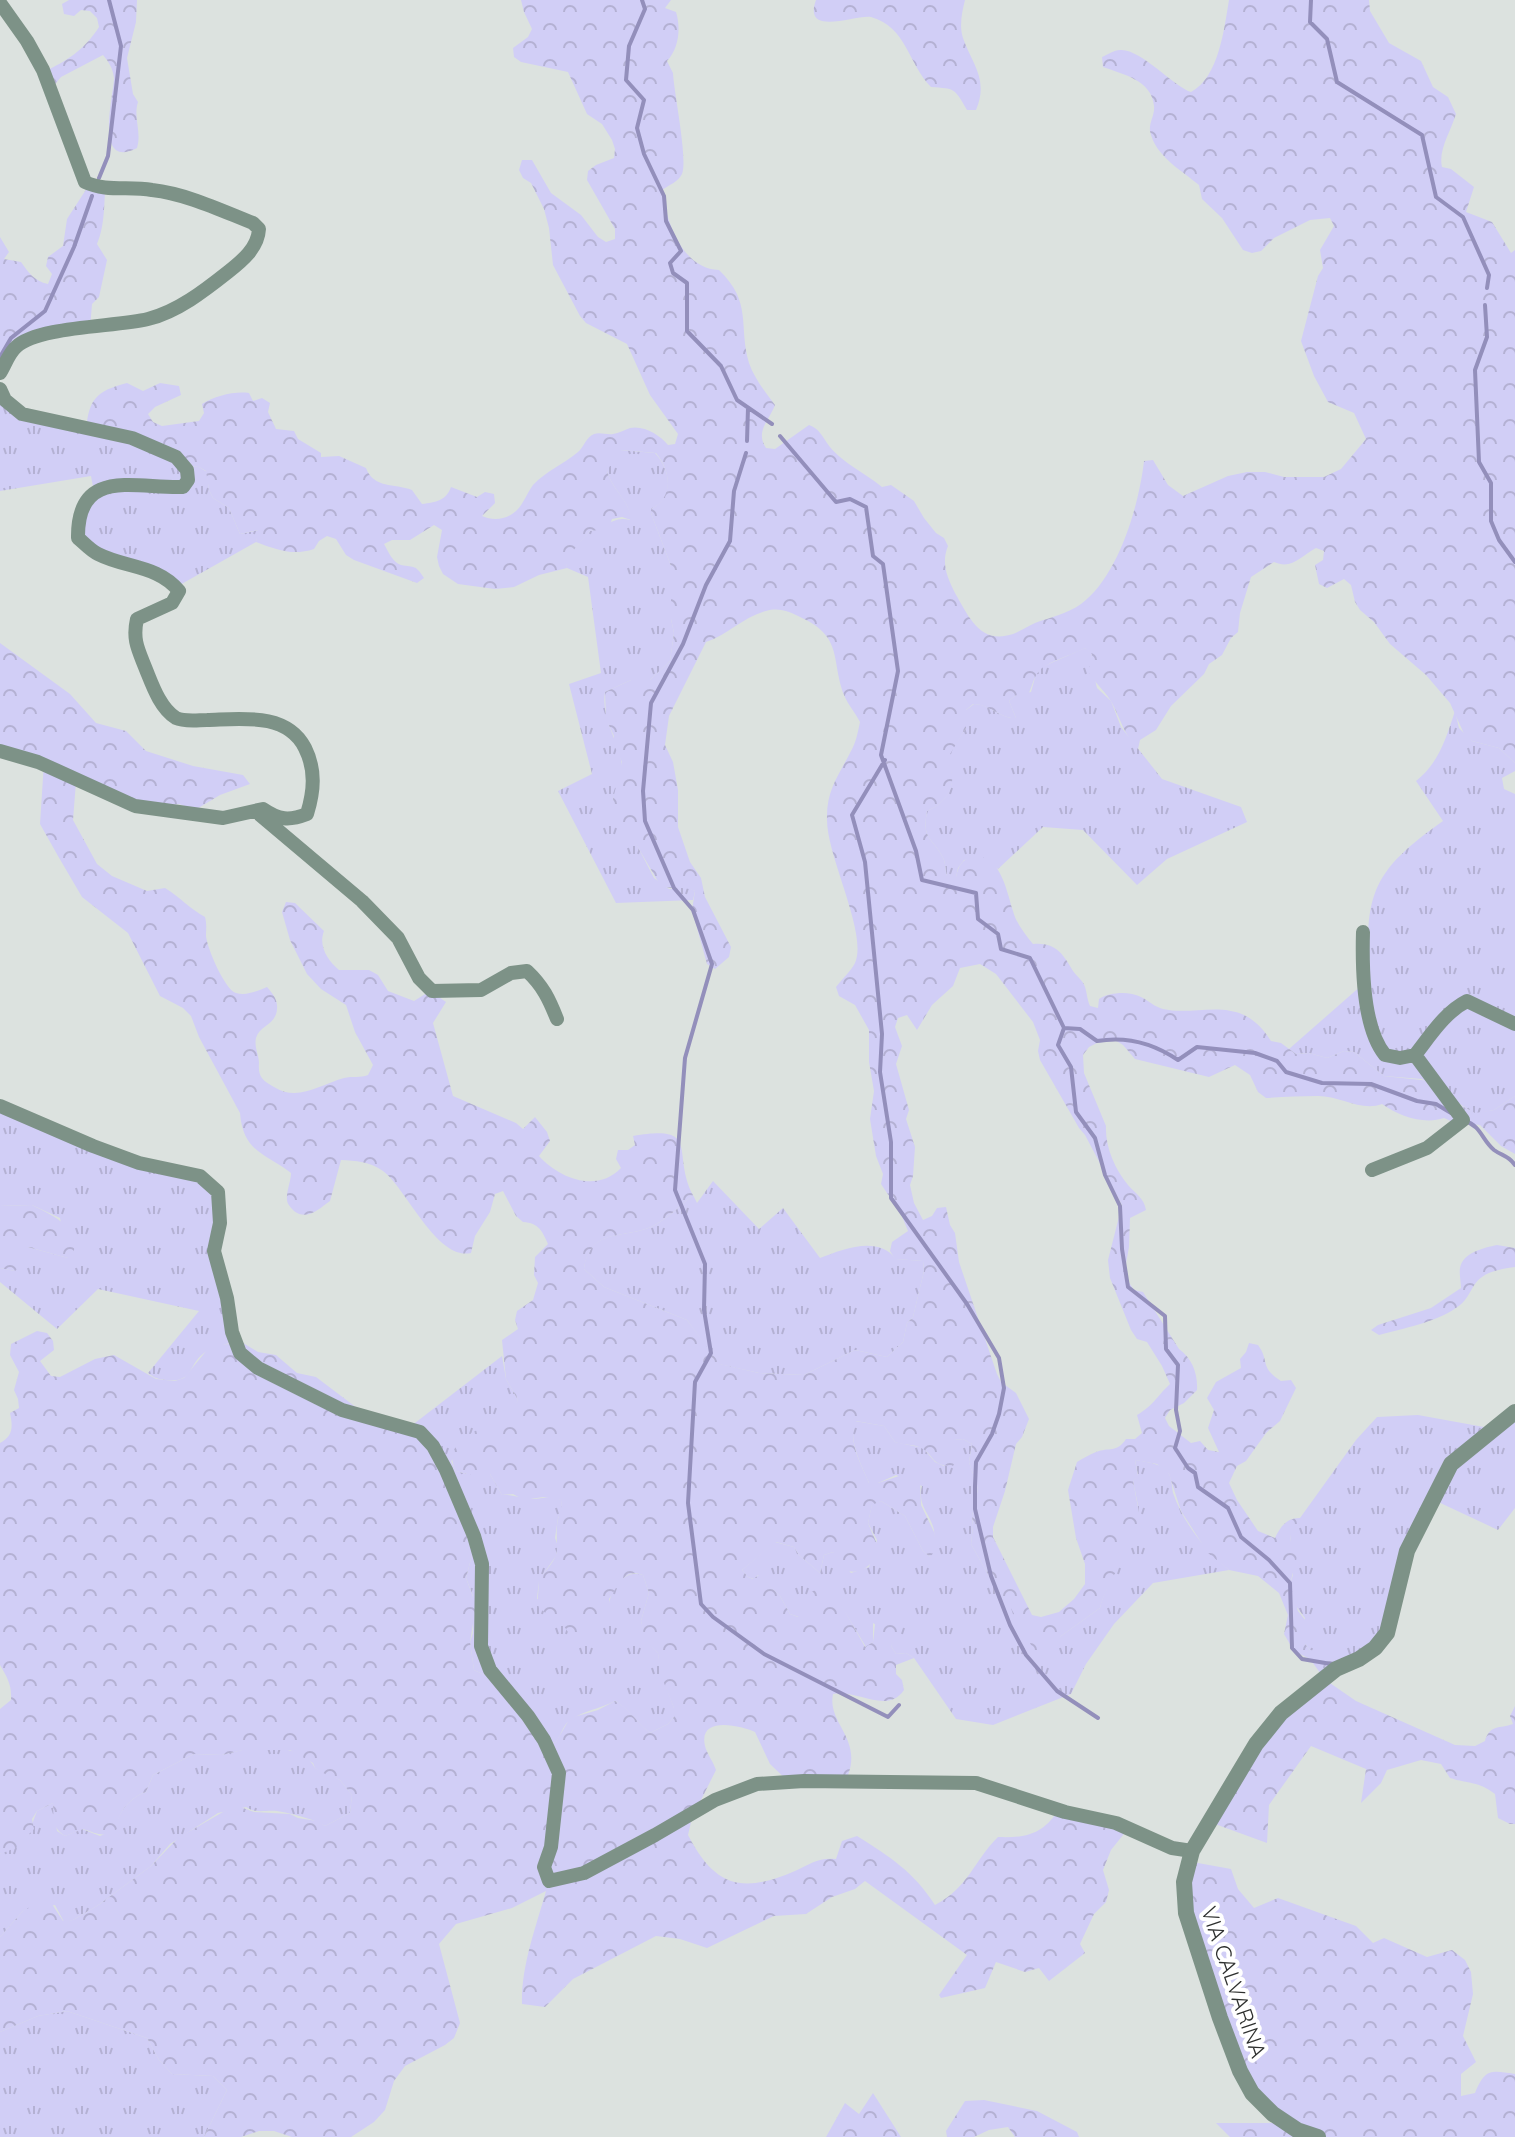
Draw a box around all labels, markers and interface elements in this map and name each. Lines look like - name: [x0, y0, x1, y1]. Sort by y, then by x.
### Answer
- street label: VIA CALVARINA: [1195, 1903, 1273, 2061]

